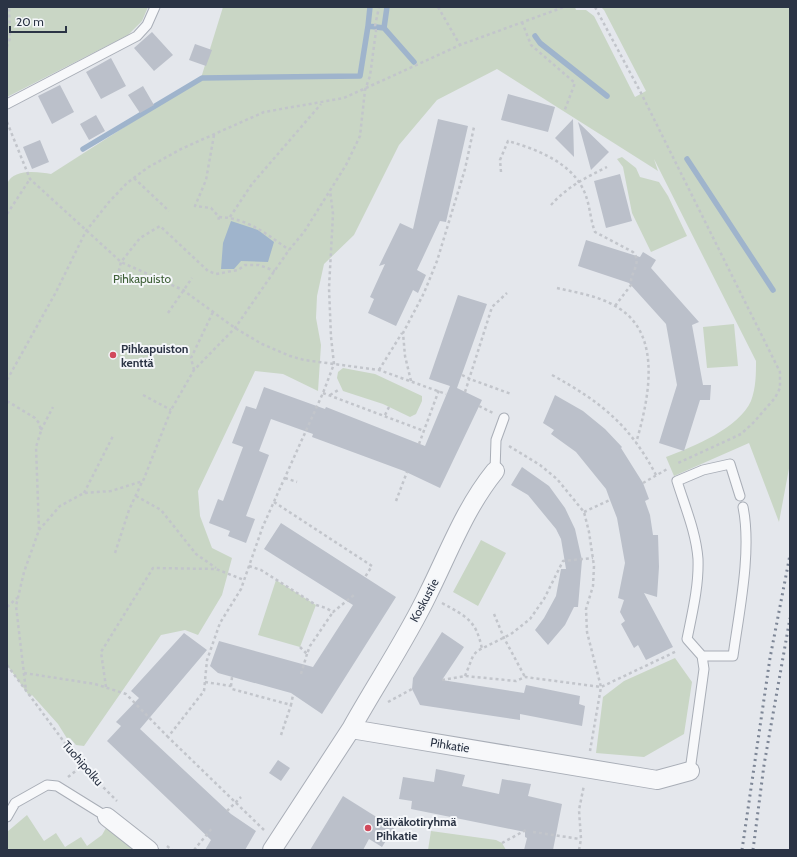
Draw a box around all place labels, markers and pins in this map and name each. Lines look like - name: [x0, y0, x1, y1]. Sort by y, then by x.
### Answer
- place label: Pihkapuiston kenttä: [121, 341, 188, 370]
- marker: Pihkapuiston kenttä: [108, 350, 118, 360]
- place label: Päiväkotiryhmä Pihkatie: [376, 814, 457, 843]
- marker: Päiväkotiryhmä Pihkatie: [363, 823, 373, 833]

